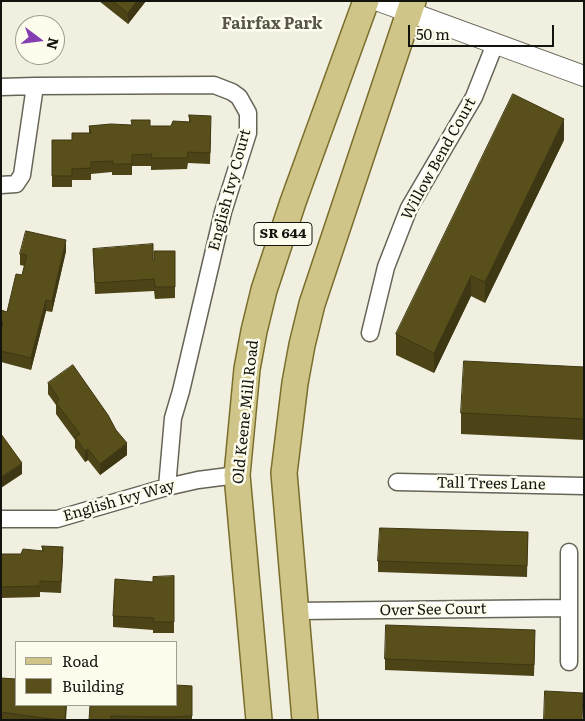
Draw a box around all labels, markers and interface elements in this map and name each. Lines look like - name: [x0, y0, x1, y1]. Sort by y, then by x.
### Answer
- district label: Fairfax Park: [222, 14, 322, 34]
- north arrow: [15, 15, 65, 65]
- scale bar: [410, 15, 556, 47]
- text: 50 m: [416, 22, 450, 45]
- text: N: [42, 35, 65, 52]
- street label: Willow Bend Court: [398, 95, 480, 223]
- street label: English Ivy Court: [205, 127, 255, 253]
- road number: SR 644: [254, 222, 312, 245]
- street label: Old Keene Mill Road: [229, 339, 263, 485]
- street label: Tall Trees Lane: [436, 474, 546, 494]
- street label: English Ivy Way: [61, 476, 177, 526]
- street label: Over See Court: [379, 600, 487, 620]
- legend: [15, 641, 178, 706]
- text: Road: [62, 649, 98, 672]
- text: Building: [62, 674, 124, 697]

